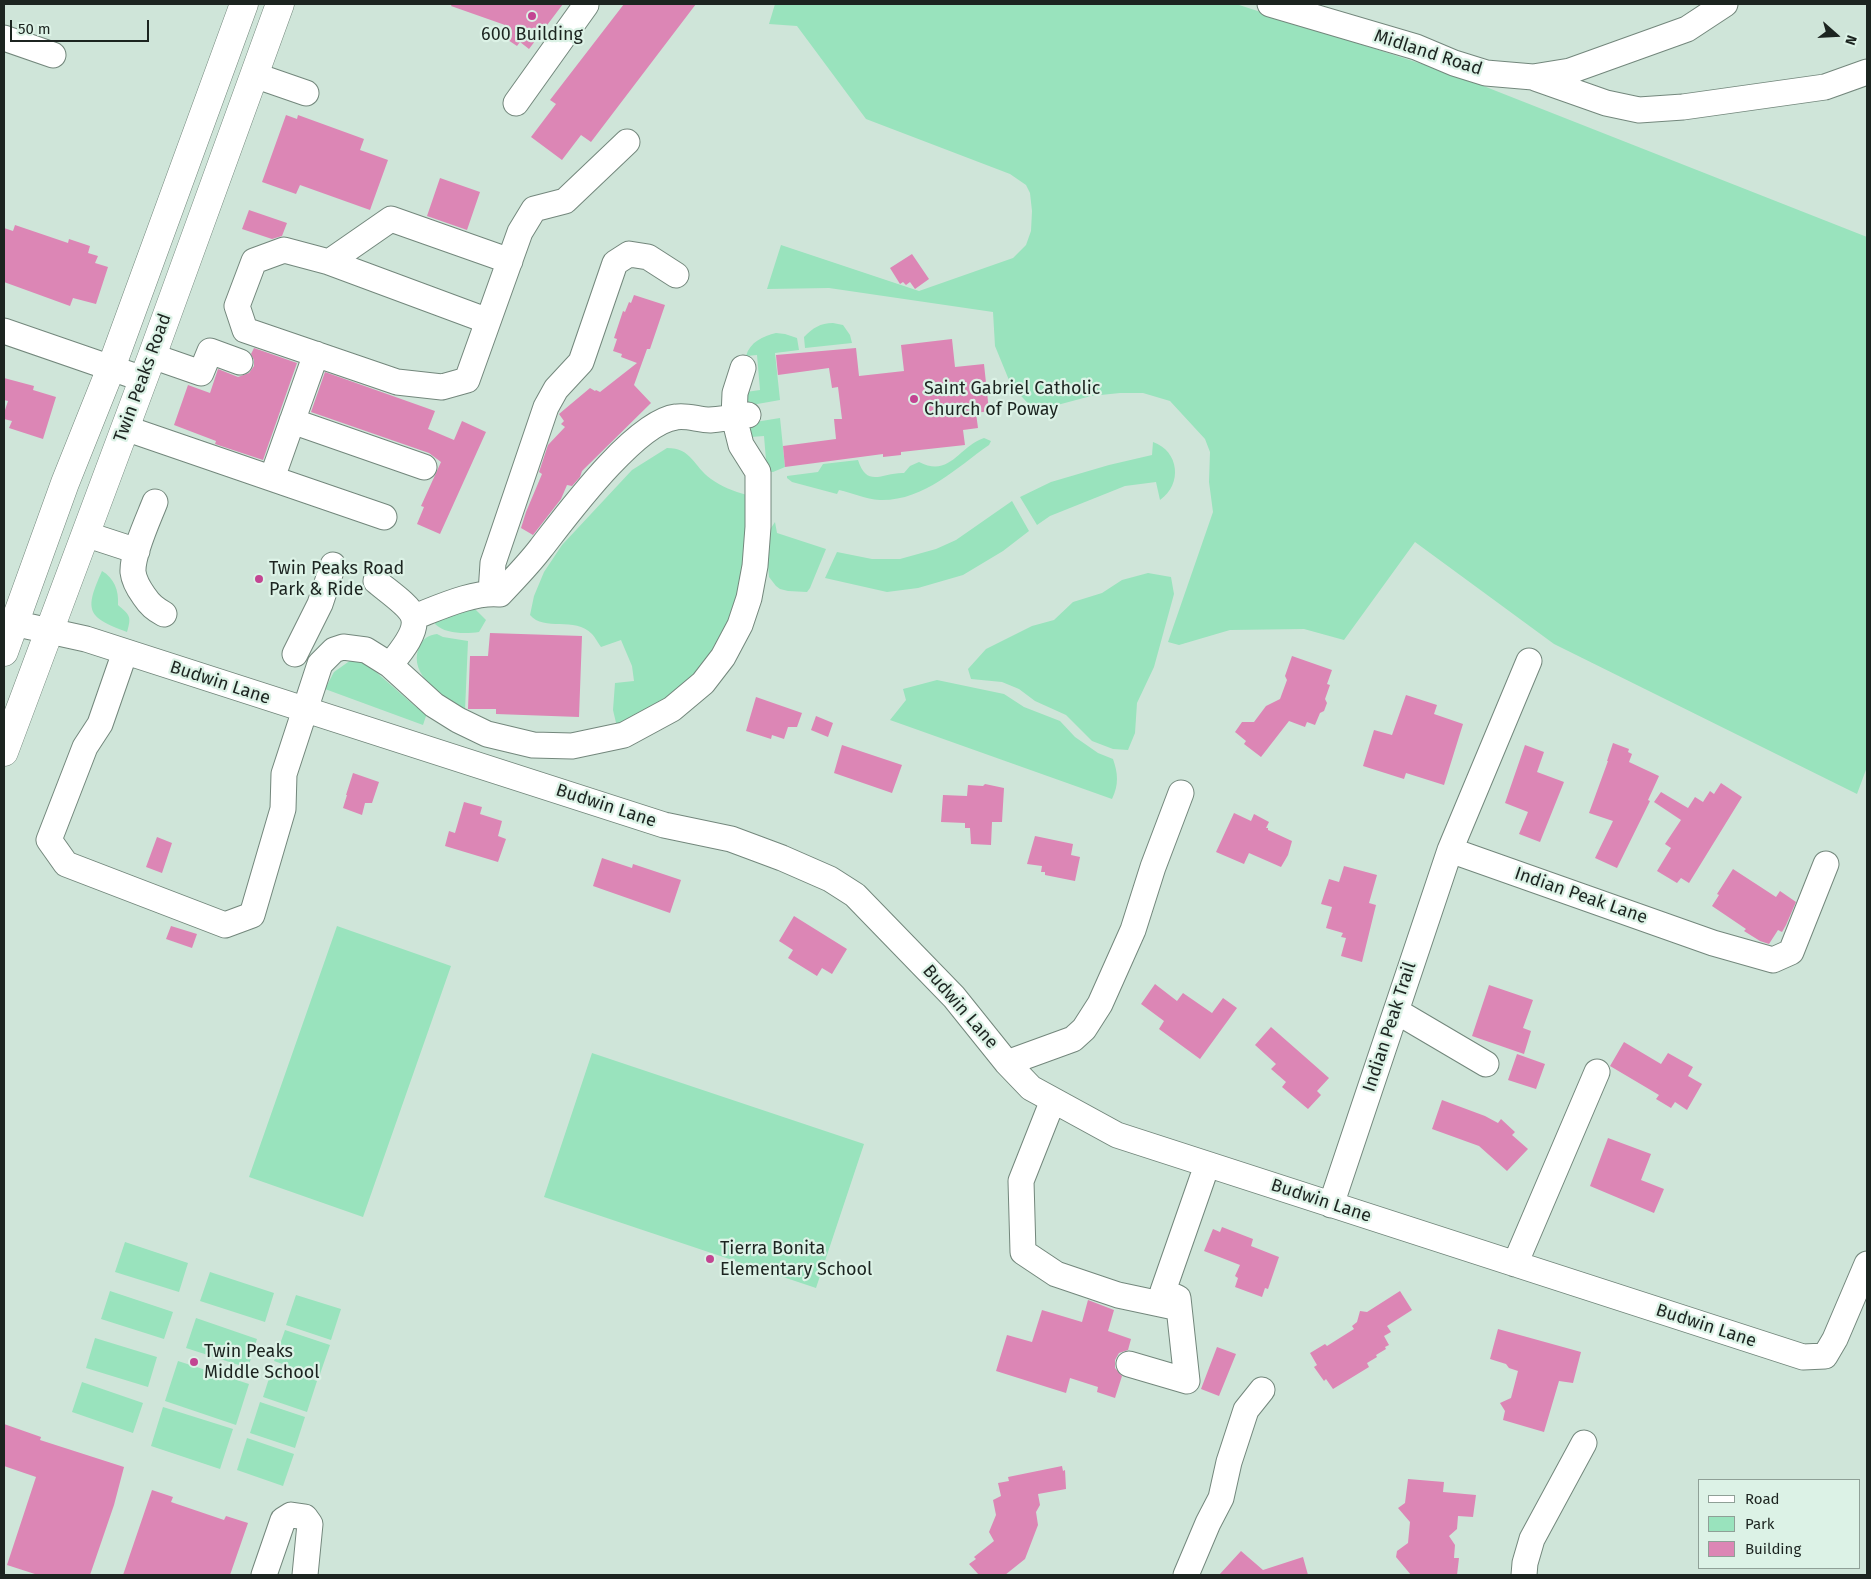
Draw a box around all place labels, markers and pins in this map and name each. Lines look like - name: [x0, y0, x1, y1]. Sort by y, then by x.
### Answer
- marker: 600 Building: [526, 10, 538, 22]
- place label: 600 Building: [481, 24, 583, 46]
- place label: Saint Gabriel Catholic Church of Poway: [924, 378, 1100, 420]
- marker: Saint Gabriel Catholic Church of Poway: [908, 393, 920, 405]
- place label: Twin Peaks Road Park & Ride: [269, 558, 404, 600]
- marker: Twin Peaks Road Park & Ride: [253, 573, 265, 585]
- place label: Tierra Bonita Elementary School: [720, 1238, 872, 1280]
- marker: Tierra Bonita Elementary School: [704, 1253, 716, 1265]
- place label: Twin Peaks Middle School: [204, 1341, 320, 1384]
- marker: Twin Peaks Middle School: [188, 1356, 200, 1368]

